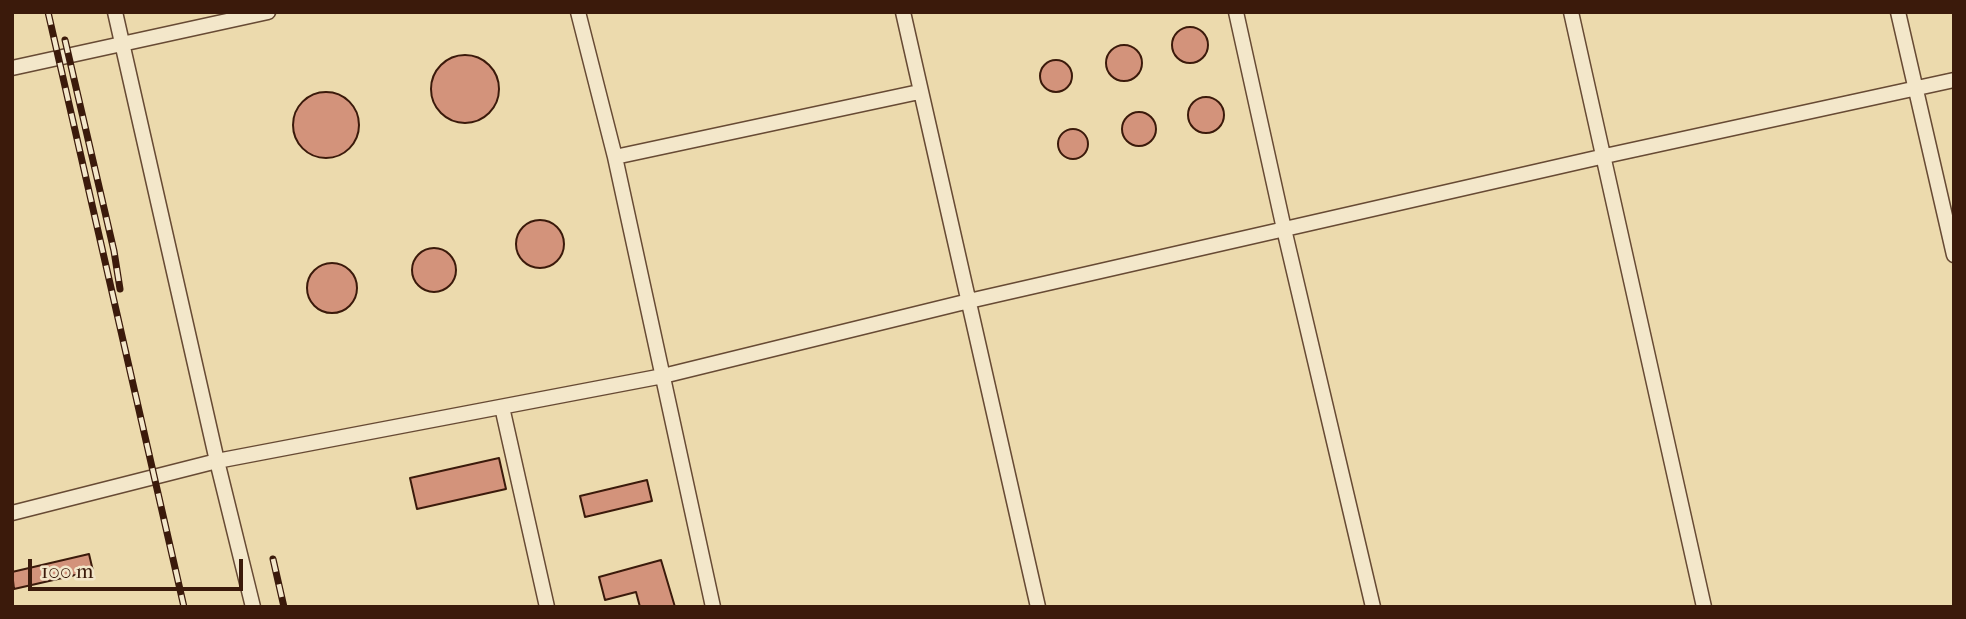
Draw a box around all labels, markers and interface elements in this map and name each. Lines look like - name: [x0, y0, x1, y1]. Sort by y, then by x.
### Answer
- scale bar: [32, 546, 247, 590]
- text: 100 m: [41, 559, 94, 583]

